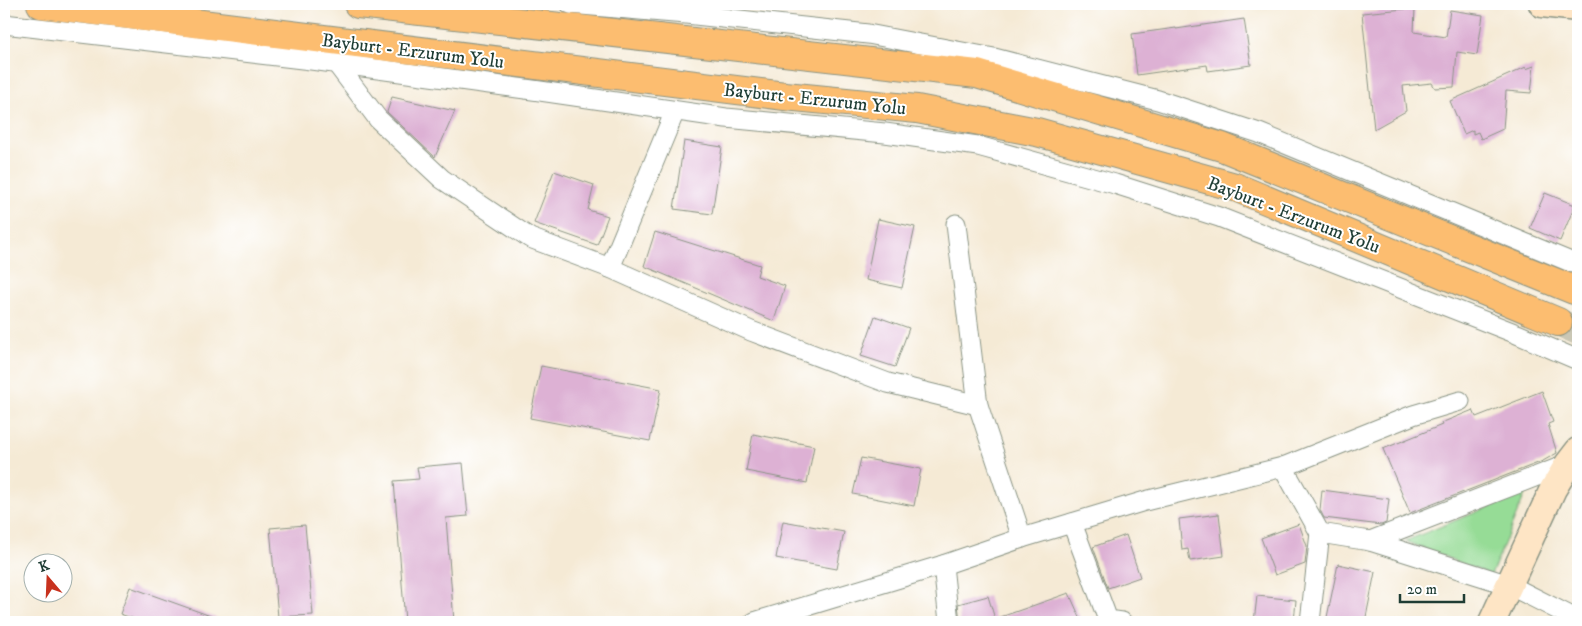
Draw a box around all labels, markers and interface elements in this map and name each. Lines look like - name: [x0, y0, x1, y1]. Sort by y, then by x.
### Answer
- street label: Bayburt - Erzurum Yolu: [320, 29, 505, 74]
- street label: Bayburt - Erzurum Yolu: [722, 78, 907, 121]
- street label: Bayburt - Erzurum Yolu: [1204, 172, 1383, 259]
- north arrow: [22, 554, 72, 604]
- text: K: [37, 556, 53, 577]
- scale bar: [1400, 571, 1463, 603]
- text: 20 m: [1407, 580, 1437, 599]

